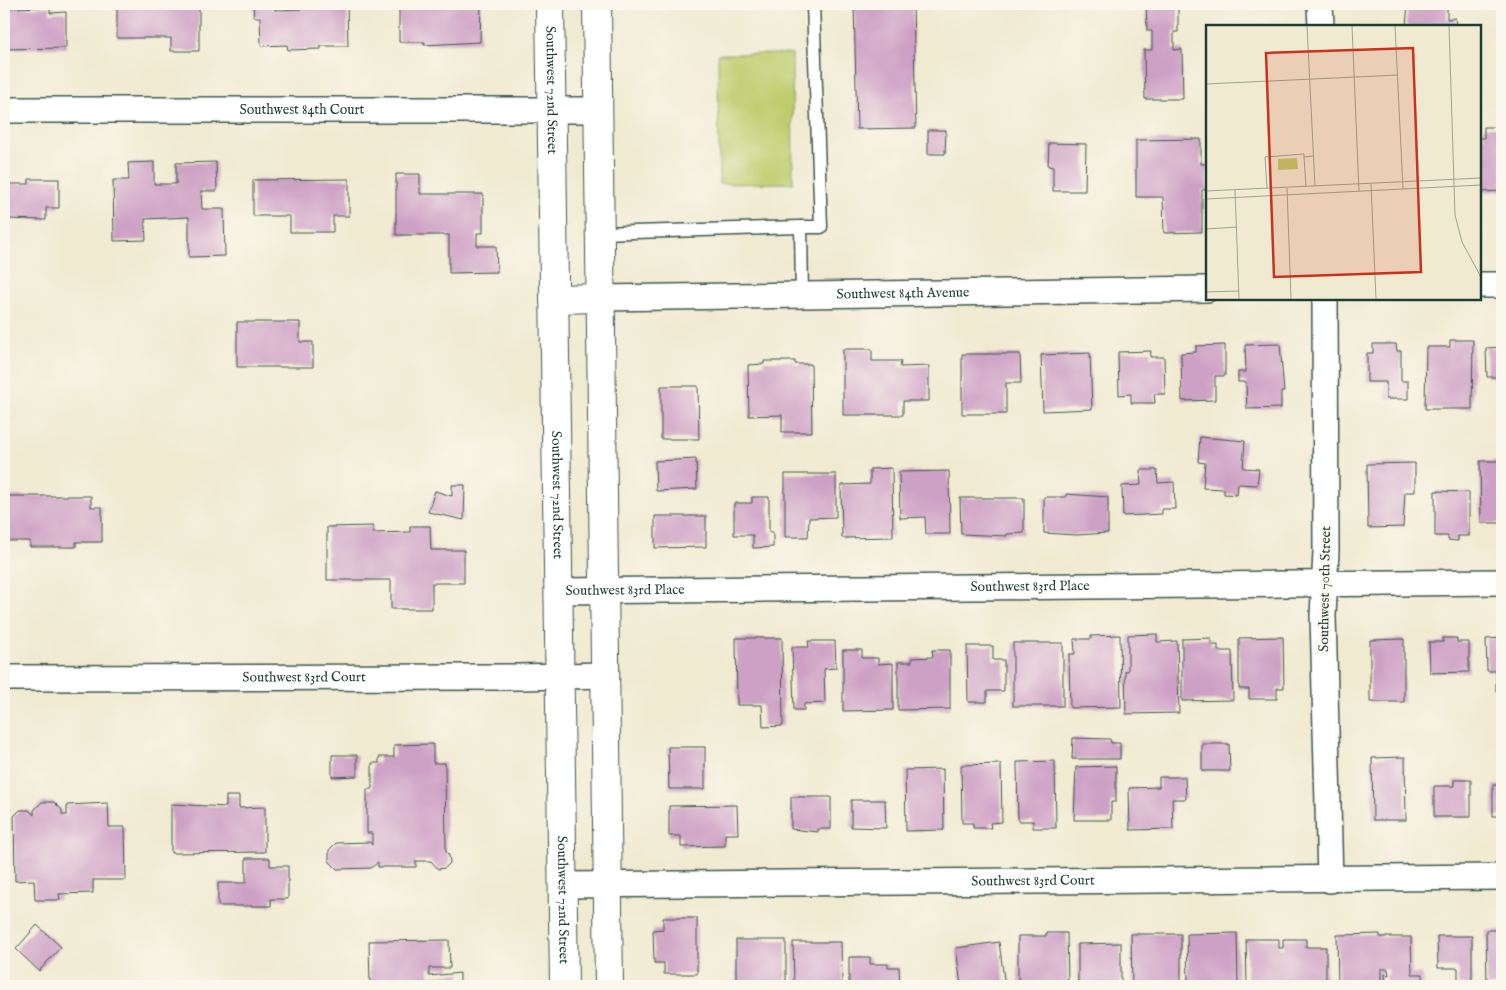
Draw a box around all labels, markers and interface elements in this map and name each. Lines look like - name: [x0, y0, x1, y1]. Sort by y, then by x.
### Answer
- inset map: [1206, 25, 1481, 300]
- street label: Southwest 72nd Street: [541, 26, 561, 154]
- street label: Southwest 84th Court: [240, 101, 365, 119]
- street label: Southwest 84th Avenue: [836, 284, 970, 304]
- street label: Southwest 72nd Street: [547, 431, 567, 559]
- street label: Southwest 70th Street: [1315, 526, 1335, 652]
- street label: Southwest 83rd Place: [970, 577, 1090, 596]
- street label: Southwest 83rd Place: [565, 581, 685, 600]
- street label: Southwest 83rd Court: [242, 668, 366, 687]
- street label: Southwest 72nd Street: [553, 836, 573, 964]
- street label: Southwest 83rd Court: [971, 871, 1095, 891]

